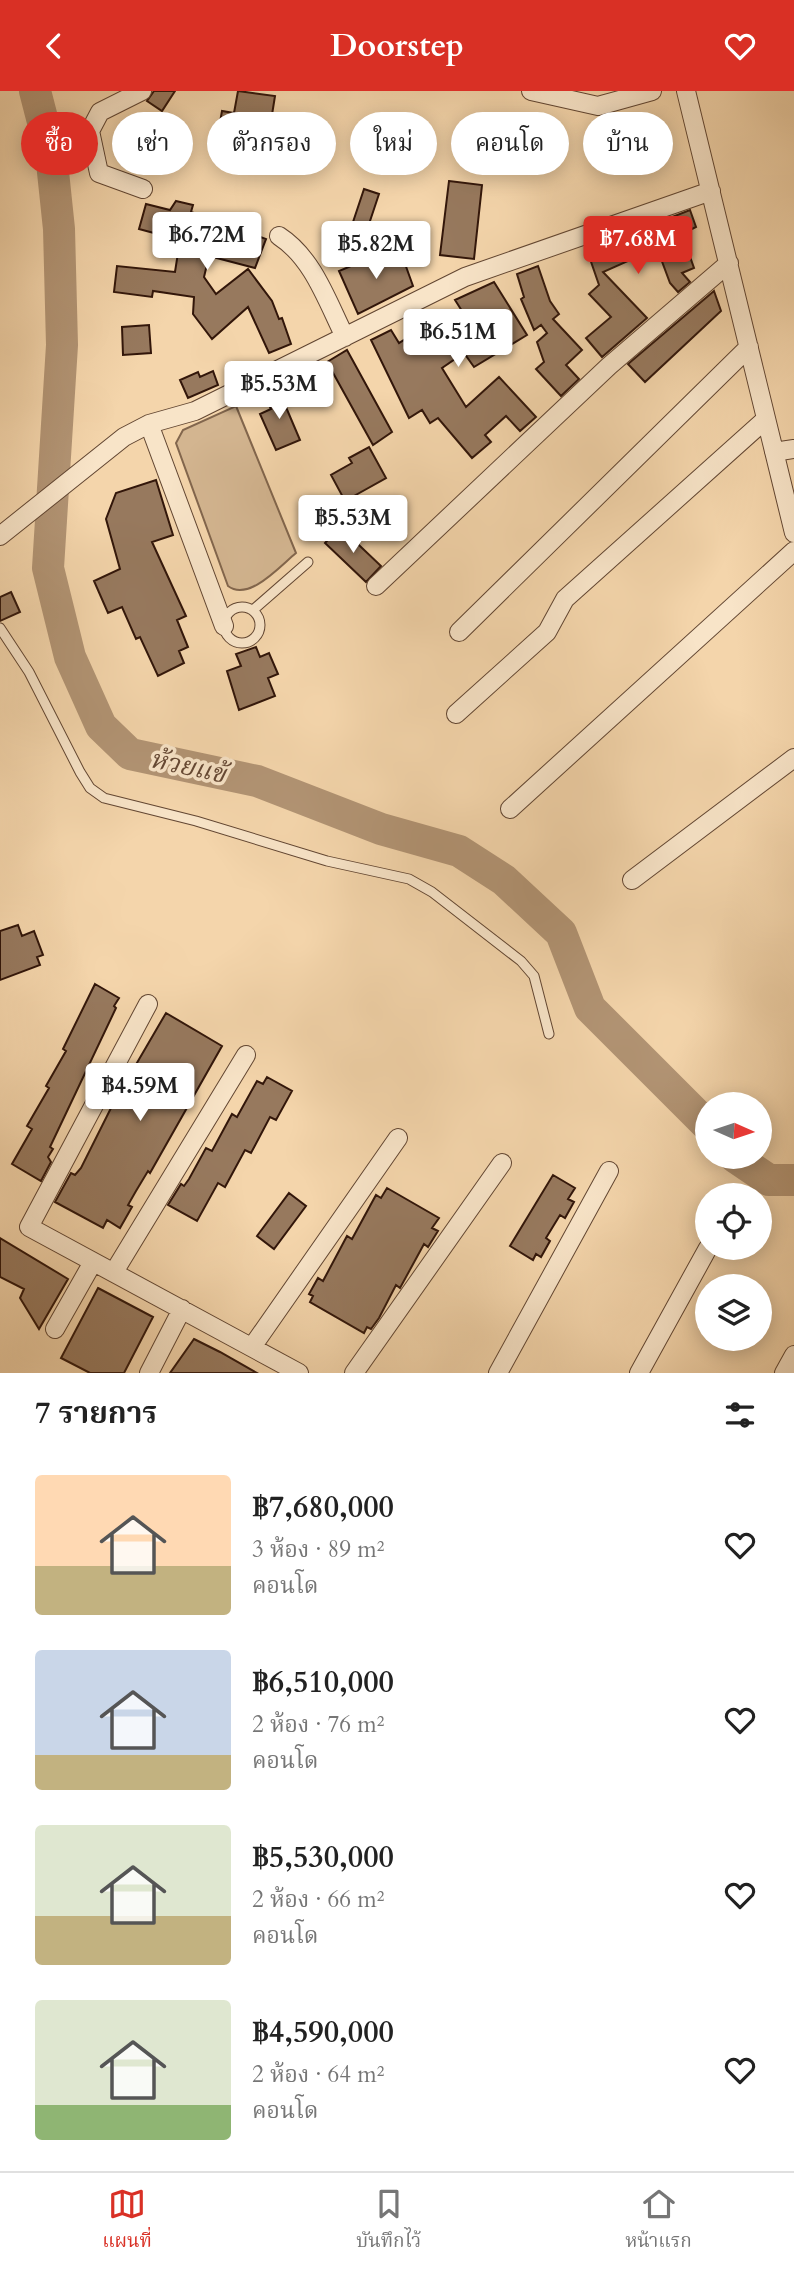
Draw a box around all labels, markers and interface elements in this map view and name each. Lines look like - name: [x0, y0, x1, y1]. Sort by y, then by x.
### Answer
- text: Doorstep: [330, 24, 464, 68]
- icon: back: [35, 27, 73, 65]
- icon: heart: [721, 27, 759, 65]
- chip: ซื้อ: [21, 112, 98, 175]
- chip: เช่า: [112, 112, 193, 175]
- chip: ตัวกรอง: [207, 112, 336, 175]
- chip: ใหม่: [350, 112, 437, 175]
- chip: คอนโด: [451, 112, 569, 175]
- chip: บ้าน: [583, 112, 673, 175]
- pin: ฿6.72M: [150, 213, 264, 272]
- pin: ฿7.68M: [581, 216, 695, 276]
- text: ฿6.72M: [168, 219, 246, 250]
- pin: ฿5.82M: [319, 221, 433, 281]
- text: ฿7.68M: [599, 223, 677, 254]
- text: ฿5.82M: [337, 228, 415, 259]
- pin: ฿6.51M: [401, 309, 515, 369]
- text: ฿6.51M: [419, 316, 497, 347]
- pin: ฿5.53M: [222, 361, 336, 421]
- text: ฿5.53M: [240, 368, 318, 399]
- pin: ฿5.53M: [296, 496, 410, 555]
- text: ฿5.53M: [314, 502, 392, 533]
- water label: ห้วยแข้: [147, 741, 234, 793]
- pin: ฿4.59M: [83, 1063, 197, 1123]
- text: ฿4.59M: [101, 1070, 179, 1101]
- north arrow: [695, 1092, 772, 1169]
- map controls: [695, 1092, 772, 1351]
- button: locate: [695, 1183, 772, 1260]
- button: layers: [695, 1274, 772, 1351]
- text: 7 รายการ: [35, 1393, 157, 1434]
- icon: filters: [721, 1396, 759, 1434]
- text: ฿7,680,000: [252, 1487, 394, 1528]
- icon: home: [91, 1503, 175, 1587]
- icon: heart: [721, 1526, 759, 1564]
- text: 3 ห้อง · 89 m²: [252, 1534, 384, 1565]
- text: คอนโด: [252, 1570, 319, 1601]
- text: ฿6,510,000: [252, 1662, 394, 1703]
- icon: home: [91, 1678, 175, 1762]
- icon: heart: [721, 1701, 759, 1739]
- text: 2 ห้อง · 76 m²: [252, 1709, 384, 1740]
- text: คอนโด: [252, 1745, 319, 1776]
- text: ฿5,530,000: [252, 1837, 394, 1878]
- icon: home: [91, 1853, 175, 1937]
- icon: heart: [721, 1876, 759, 1914]
- text: 2 ห้อง · 66 m²: [252, 1884, 384, 1915]
- text: คอนโด: [252, 1920, 319, 1951]
- text: ฿4,590,000: [252, 2012, 394, 2053]
- icon: home: [91, 2028, 175, 2112]
- icon: heart: [721, 2051, 759, 2089]
- text: 2 ห้อง · 64 m²: [252, 2059, 384, 2090]
- text: คอนโด: [252, 2095, 319, 2126]
- tab: แผนที่: [102, 2185, 152, 2257]
- tab: บันทึกไว้: [356, 2185, 421, 2257]
- tab: หน้าแรก: [625, 2185, 692, 2257]

